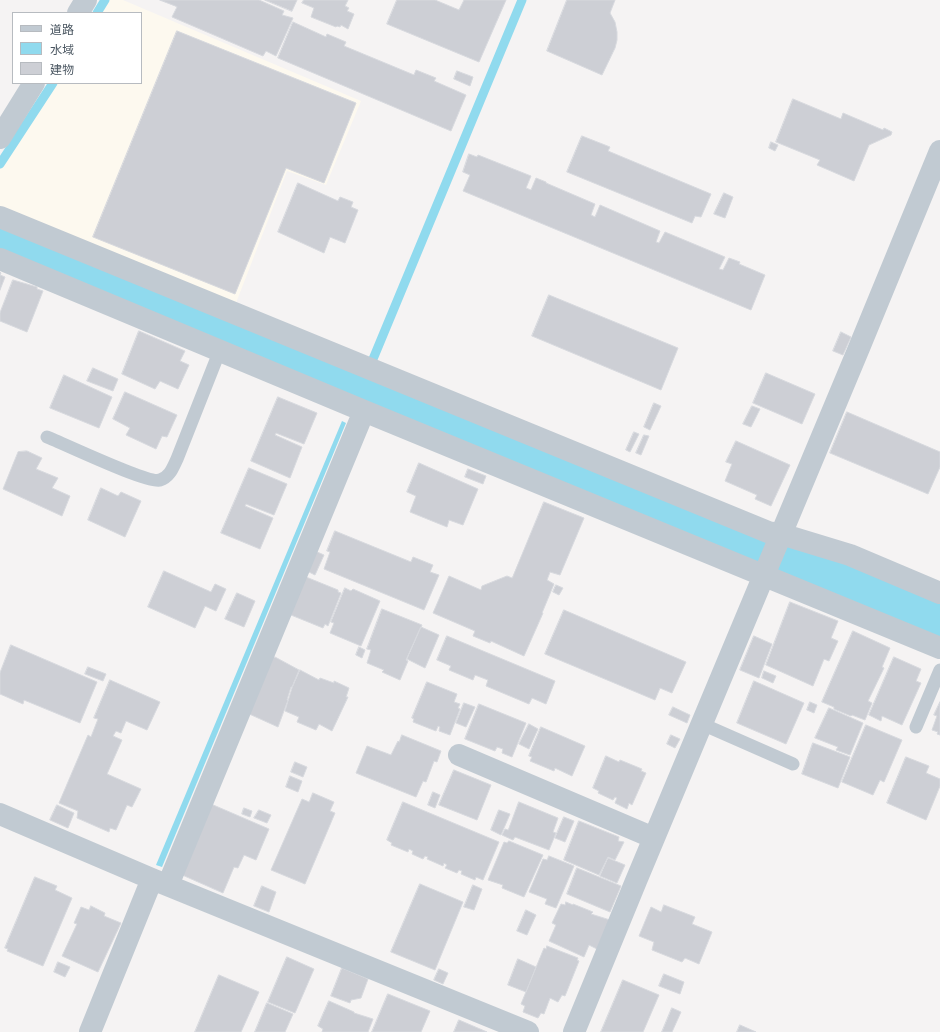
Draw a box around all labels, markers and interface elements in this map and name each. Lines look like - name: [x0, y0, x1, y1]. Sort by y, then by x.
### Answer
- legend: [12, 12, 142, 84]
- text: 道路: [50, 23, 74, 37]
- text: 水域: [50, 43, 74, 57]
- text: 建物: [50, 63, 74, 77]

